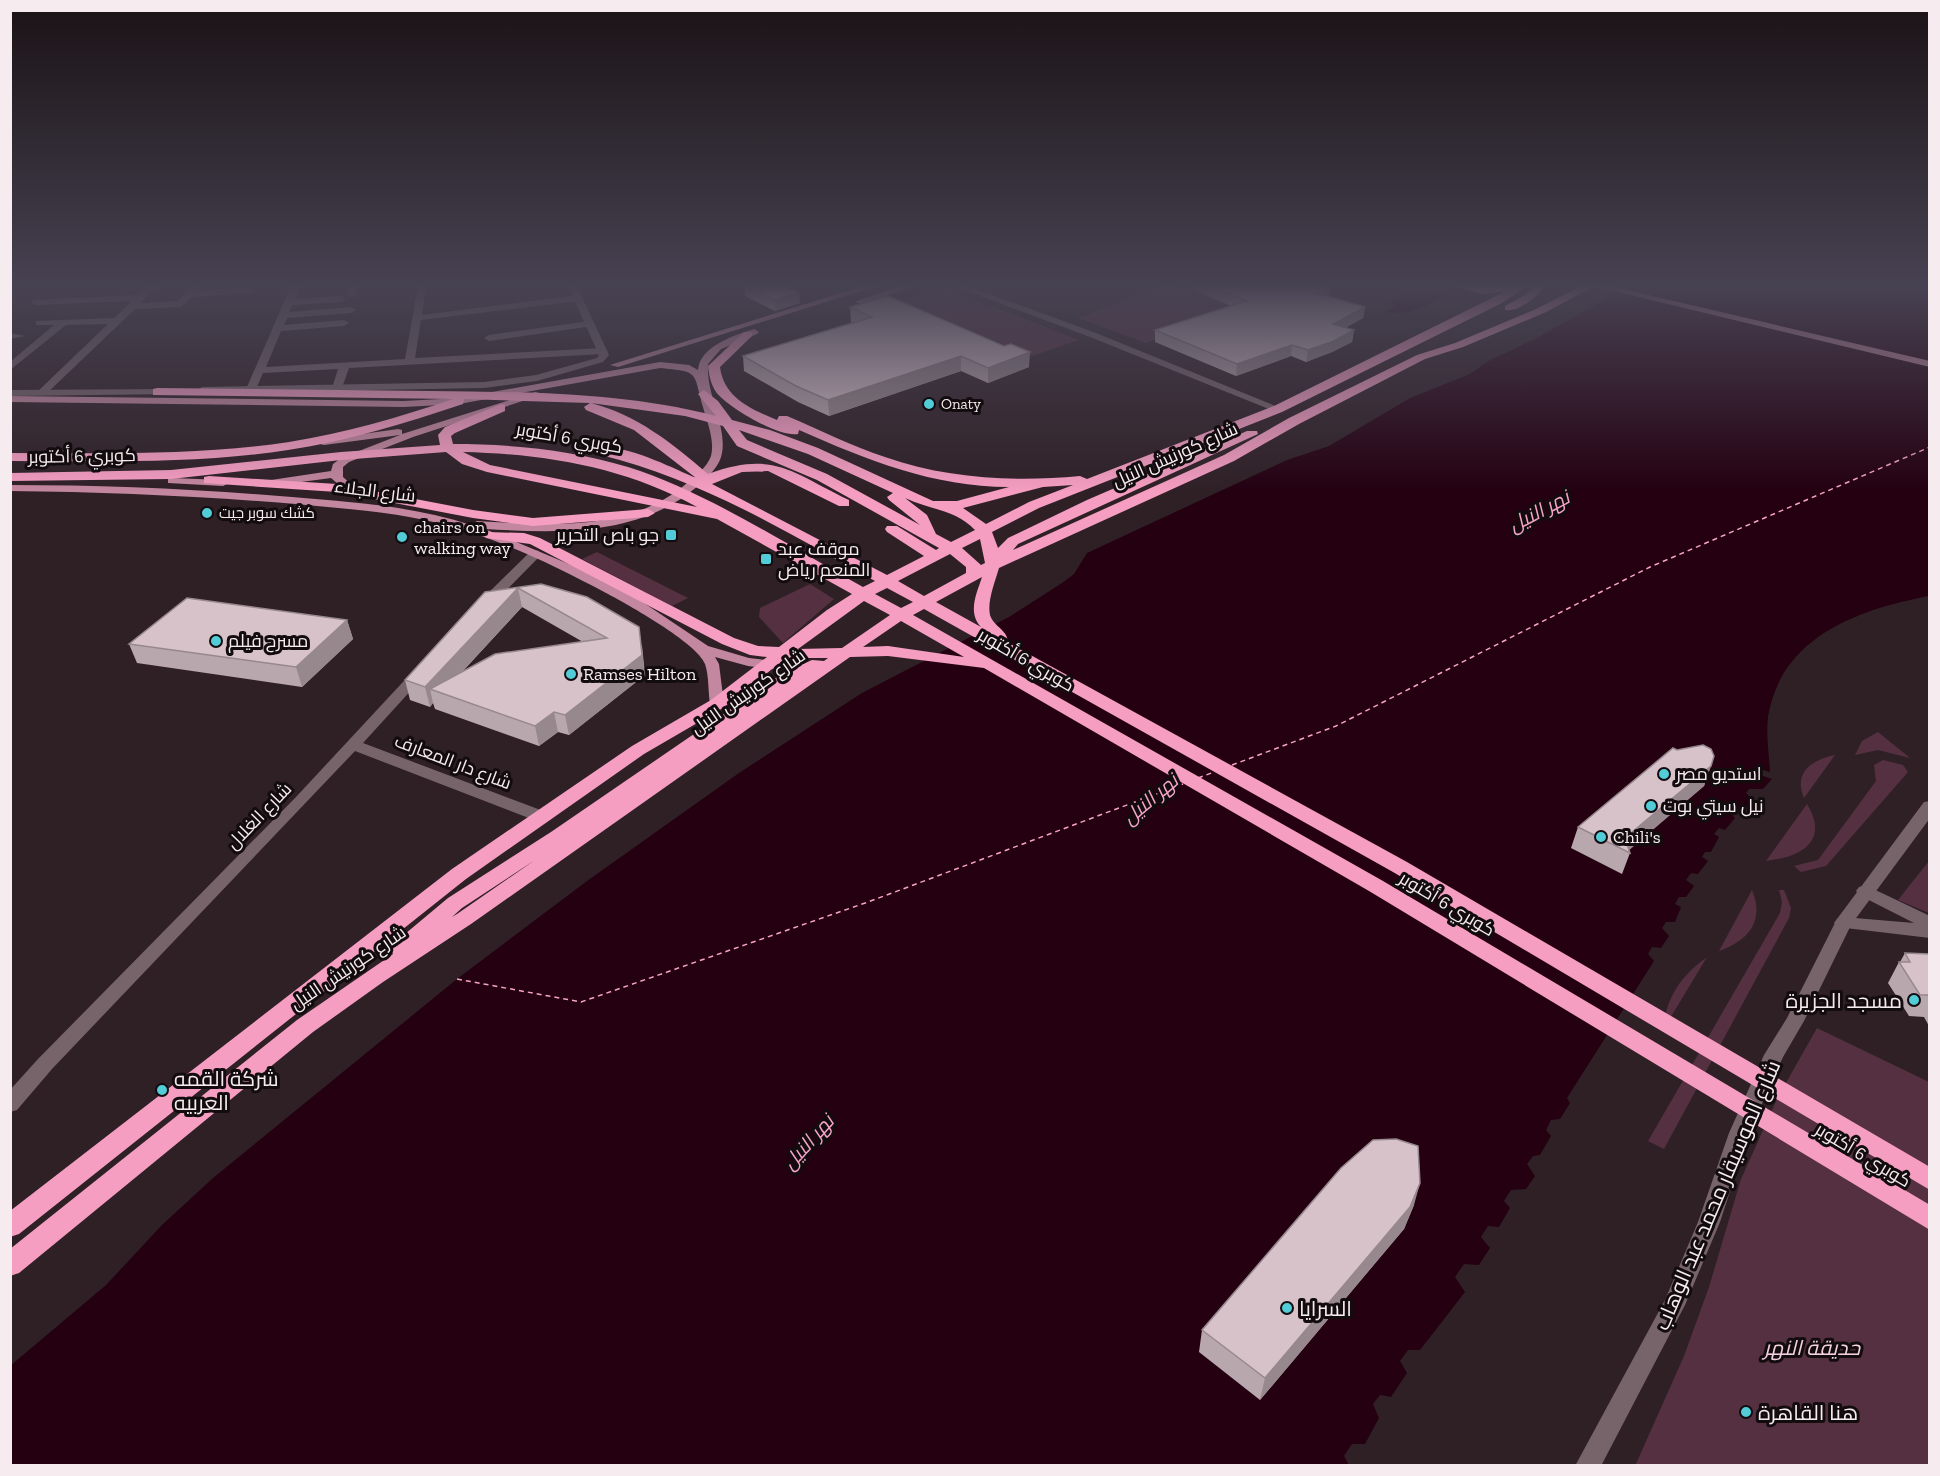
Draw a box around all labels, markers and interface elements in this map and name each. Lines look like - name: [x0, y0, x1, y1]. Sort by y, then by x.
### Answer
- place label: Onaty: [941, 395, 981, 413]
- marker: Onaty: [922, 397, 936, 411]
- street label: كوبري 6 أكتوبر: [513, 418, 624, 461]
- street label: شارع كورنيش النيل: [1109, 418, 1242, 493]
- street label: كوبري 6 أكتوبر: [27, 444, 136, 471]
- street label: شارع الجلاء: [333, 475, 417, 508]
- water label: نهر النيل: [1504, 484, 1576, 537]
- place label: كشك سوبر جيت: [219, 504, 315, 522]
- marker: كشك سوبر جيت: [200, 506, 214, 520]
- place label: chairs on walking way: [414, 516, 512, 559]
- place label: جو باص التحرير: [555, 524, 659, 546]
- marker: جو باص التحرير: [664, 528, 678, 542]
- marker: chairs on walking way: [395, 530, 409, 544]
- place label: موقف عبد المنعم رياض: [778, 538, 870, 582]
- marker: موقف عبد المنعم رياض: [759, 552, 773, 566]
- street label: كوبري 6 أكتوبر: [971, 623, 1078, 699]
- place label: مسرح فيلم: [228, 630, 308, 653]
- marker: مسرح فيلم: [209, 634, 223, 648]
- street label: شارع كورنيش النيل: [686, 644, 810, 741]
- place label: Ramses Hilton: [583, 663, 697, 685]
- marker: Ramses Hilton: [564, 667, 578, 681]
- street label: شارع دار المعارف: [391, 730, 515, 795]
- place label: استديو مصر: [1675, 763, 1762, 785]
- water label: نهر النيل: [1117, 767, 1185, 829]
- marker: استديو مصر: [1657, 767, 1671, 781]
- street label: شارع الغلال: [222, 778, 297, 855]
- place label: نيل سيتي بوت: [1663, 795, 1763, 820]
- marker: نيل سيتي بوت: [1644, 799, 1658, 813]
- place label: Chili's: [1613, 826, 1661, 848]
- marker: Chili's: [1594, 830, 1608, 844]
- street label: كوبري 6 أكتوبر: [1393, 866, 1499, 944]
- street label: شارع كورنيش النيل: [286, 921, 411, 1016]
- place label: مسجد الجزيرة: [1786, 988, 1902, 1013]
- marker: مسجد الجزيرة: [1907, 993, 1921, 1007]
- street label: شارع الموسيقار محمد عبد الوهاب: [1649, 1056, 1787, 1334]
- place label: شركة القمه العربيه: [174, 1066, 279, 1115]
- marker: شركة القمه العربيه: [155, 1083, 169, 1097]
- water label: نهر النيل: [777, 1108, 841, 1174]
- street label: كوبري 6 أكتوبر: [1809, 1117, 1915, 1195]
- place label: السرايا: [1299, 1296, 1352, 1321]
- marker: السرايا: [1280, 1301, 1294, 1315]
- park label: حديقة النهر: [1761, 1335, 1862, 1361]
- place label: هنا القاهرة: [1758, 1400, 1858, 1425]
- marker: هنا القاهرة: [1739, 1405, 1753, 1419]

